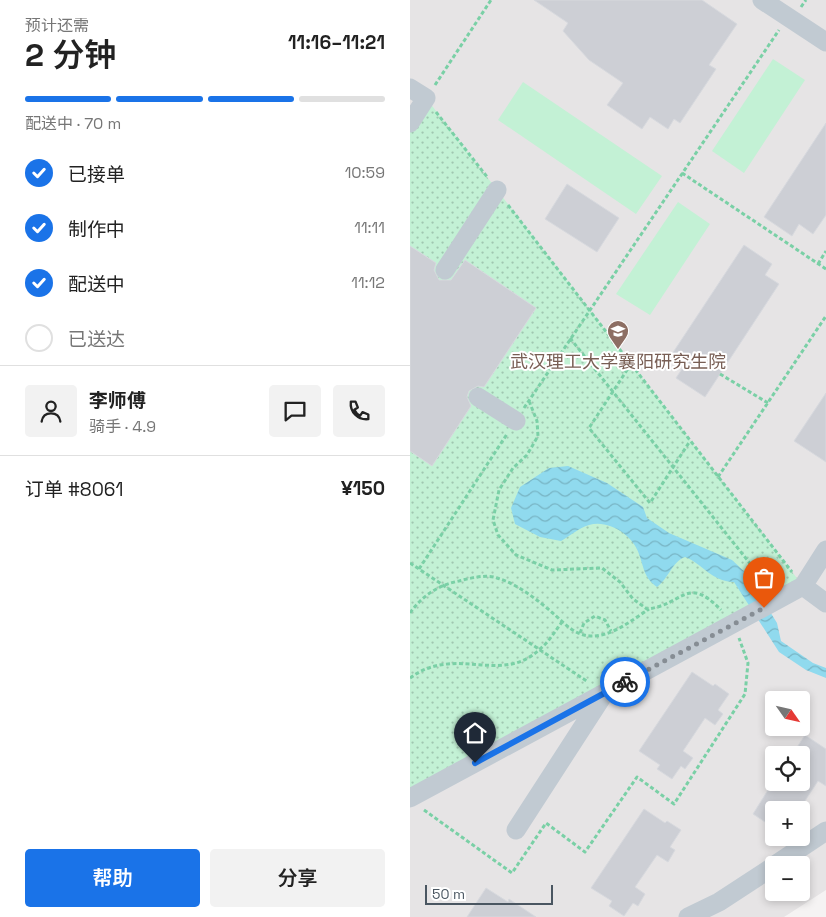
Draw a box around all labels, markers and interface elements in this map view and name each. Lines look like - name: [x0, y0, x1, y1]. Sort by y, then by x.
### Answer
- text: 预计还需: [25, 15, 89, 36]
- text: 11:16–11:21: [288, 30, 385, 55]
- text: 2 分钟: [25, 35, 116, 75]
- text: 配送中 · 70 m: [25, 113, 121, 134]
- icon: check: [25, 159, 53, 187]
- text: 已接单: [68, 162, 125, 187]
- text: 10:59: [345, 162, 385, 183]
- icon: check: [25, 214, 53, 242]
- text: 制作中: [68, 217, 125, 242]
- text: 11:11: [354, 217, 385, 238]
- icon: check: [25, 269, 53, 297]
- text: 配送中: [68, 272, 125, 297]
- text: 11:12: [351, 272, 385, 293]
- school or university icon: 武汉理工大学襄阳研究生院: [606, 319, 630, 350]
- text: 已送达: [68, 327, 125, 352]
- place label: 武汉理工大学襄阳研究生院: [510, 350, 726, 373]
- button: person: [25, 385, 77, 437]
- button: chat: [269, 385, 321, 437]
- button: phone: [333, 385, 385, 437]
- text: 李师傅: [89, 388, 146, 413]
- text: 骑手 · 4.9: [89, 416, 156, 437]
- text: ¥150: [341, 476, 385, 501]
- text: 订单 #8061: [25, 477, 123, 502]
- pin: [743, 557, 785, 608]
- icon: bag: [750, 564, 778, 592]
- courier: [600, 657, 650, 707]
- icon: bike: [611, 668, 639, 696]
- north arrow: [765, 691, 810, 736]
- map controls: [765, 691, 810, 901]
- pin: [454, 712, 496, 763]
- icon: home: [461, 719, 489, 747]
- button: locate: [765, 746, 810, 791]
- button: +: [765, 801, 810, 846]
- button: 帮助: [25, 849, 200, 907]
- button: 分享: [210, 849, 385, 907]
- button: −: [765, 856, 810, 901]
- scale bar: [425, 882, 552, 905]
- text: 50 m: [432, 885, 465, 903]

